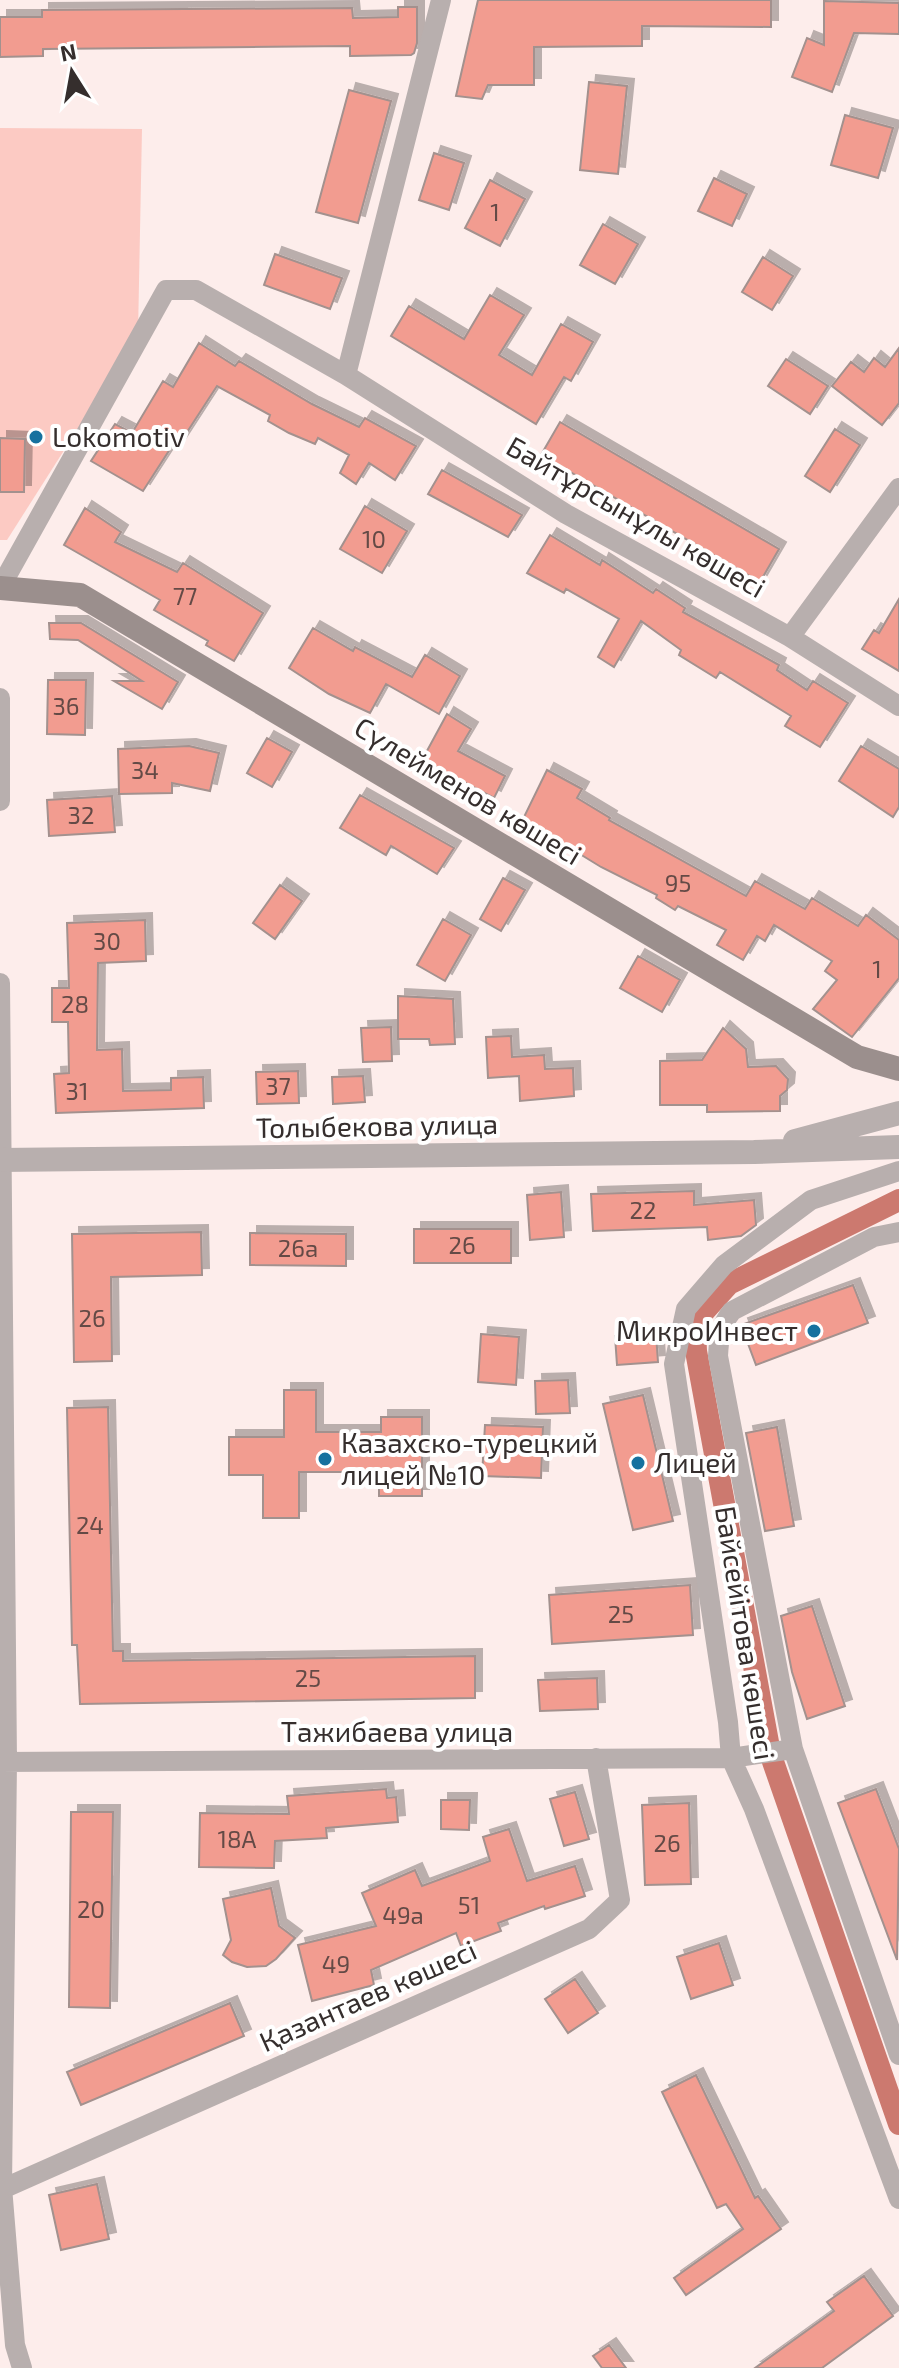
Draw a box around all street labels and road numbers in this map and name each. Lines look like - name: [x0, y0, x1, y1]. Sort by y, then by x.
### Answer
- street label: Байтұрсынұлы көшесі: [501, 428, 772, 604]
- street label: Сүлейменов көшесі: [349, 709, 588, 871]
- street label: Толыбекова улица: [256, 1106, 498, 1144]
- street label: Байсейітова көшесі: [709, 1503, 783, 1762]
- street label: Тажибаева улица: [281, 1714, 513, 1748]
- street label: Қазантаев көшесі: [254, 1932, 481, 2058]

